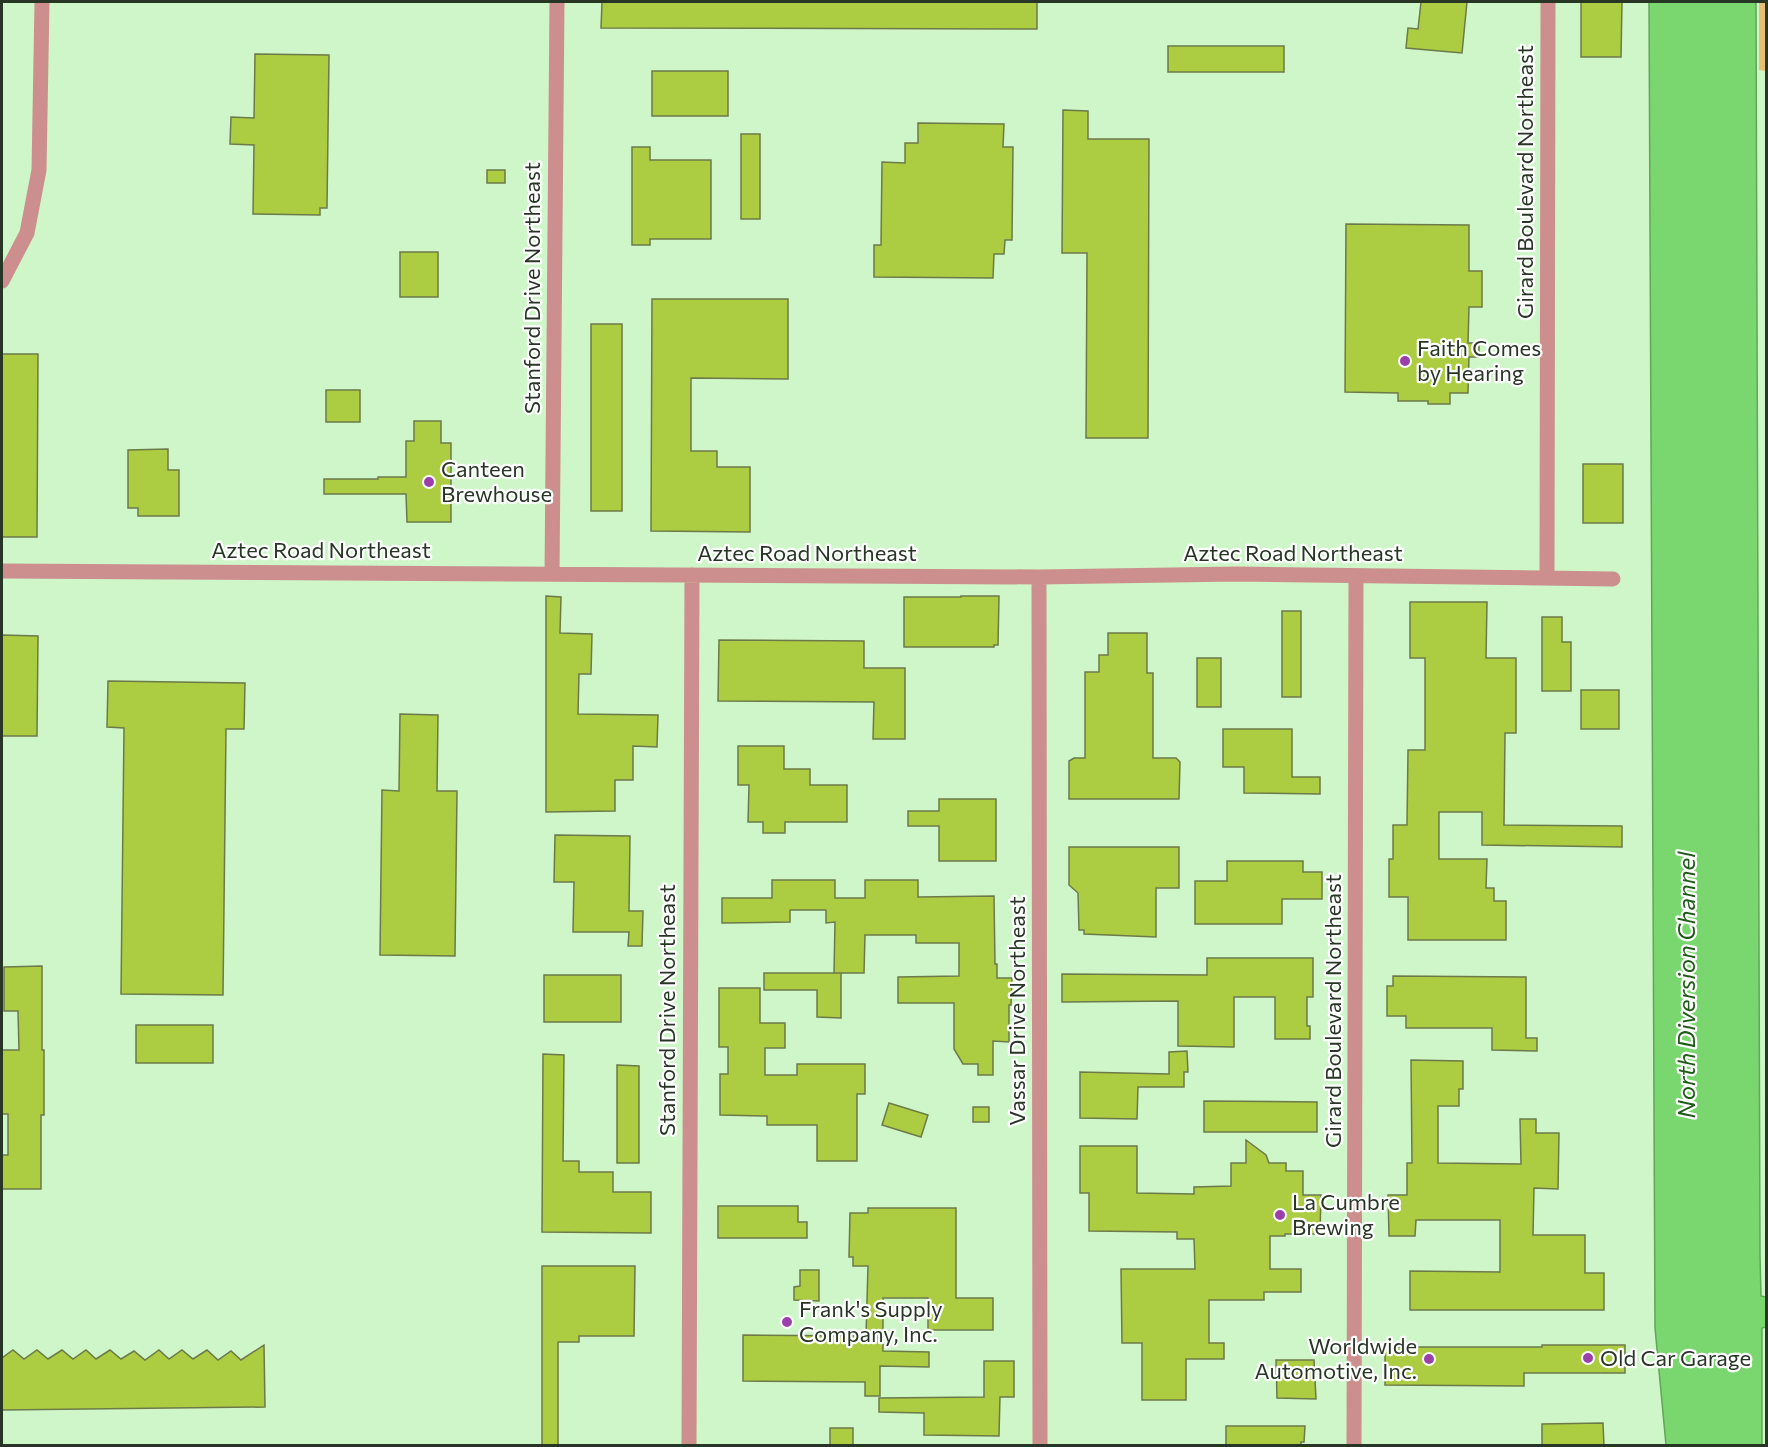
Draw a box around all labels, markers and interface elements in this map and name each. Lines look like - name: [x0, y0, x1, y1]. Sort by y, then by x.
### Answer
- street label: Girard Boulevard Northeast: [1511, 45, 1538, 319]
- street label: Stanford Drive Northeast: [518, 162, 545, 414]
- place label: Faith Comes by Hearing: [1417, 334, 1541, 386]
- marker: Faith Comes by Hearing: [1398, 354, 1412, 368]
- place label: Canteen Brewhouse: [441, 455, 552, 507]
- marker: Canteen Brewhouse: [422, 475, 436, 489]
- street label: Aztec Road Northeast: [211, 536, 431, 563]
- street label: Aztec Road Northeast: [697, 539, 917, 566]
- street label: Aztec Road Northeast: [1183, 539, 1403, 566]
- water label: North Diversion Channel: [1671, 851, 1700, 1118]
- street label: Girard Boulevard Northeast: [1319, 874, 1346, 1148]
- street label: Stanford Drive Northeast: [653, 884, 680, 1136]
- street label: Vassar Drive Northeast: [1003, 896, 1030, 1126]
- place label: La Cumbre Brewing: [1292, 1188, 1400, 1240]
- marker: La Cumbre Brewing: [1273, 1208, 1287, 1222]
- place label: Frank's Supply Company, Inc.: [799, 1295, 943, 1347]
- marker: Frank's Supply Company, Inc.: [780, 1315, 794, 1329]
- place label: Worldwide Automotive, Inc.: [1254, 1332, 1417, 1384]
- place label: Old Car Garage: [1600, 1344, 1751, 1371]
- marker: Old Car Garage: [1581, 1351, 1595, 1365]
- marker: Worldwide Automotive, Inc.: [1422, 1352, 1436, 1366]

